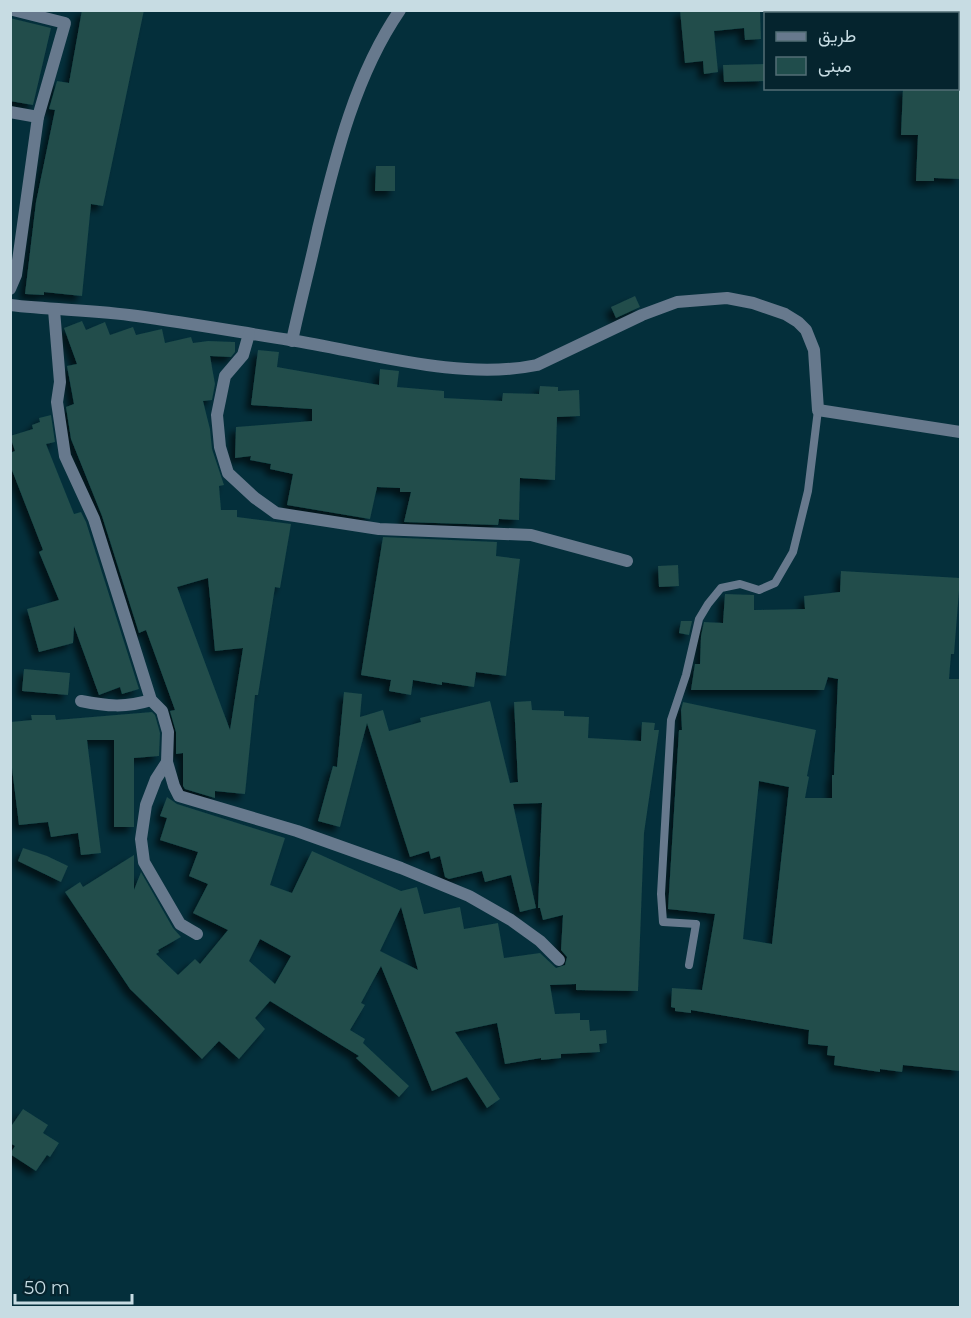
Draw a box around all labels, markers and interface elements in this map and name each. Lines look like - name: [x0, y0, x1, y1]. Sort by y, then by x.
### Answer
- legend: [764, 12, 959, 90]
- text: طريق: [818, 25, 856, 47]
- text: مبنى: [818, 55, 852, 77]
- scale bar: [15, 1267, 132, 1305]
- text: 50 m: [24, 1277, 70, 1299]

